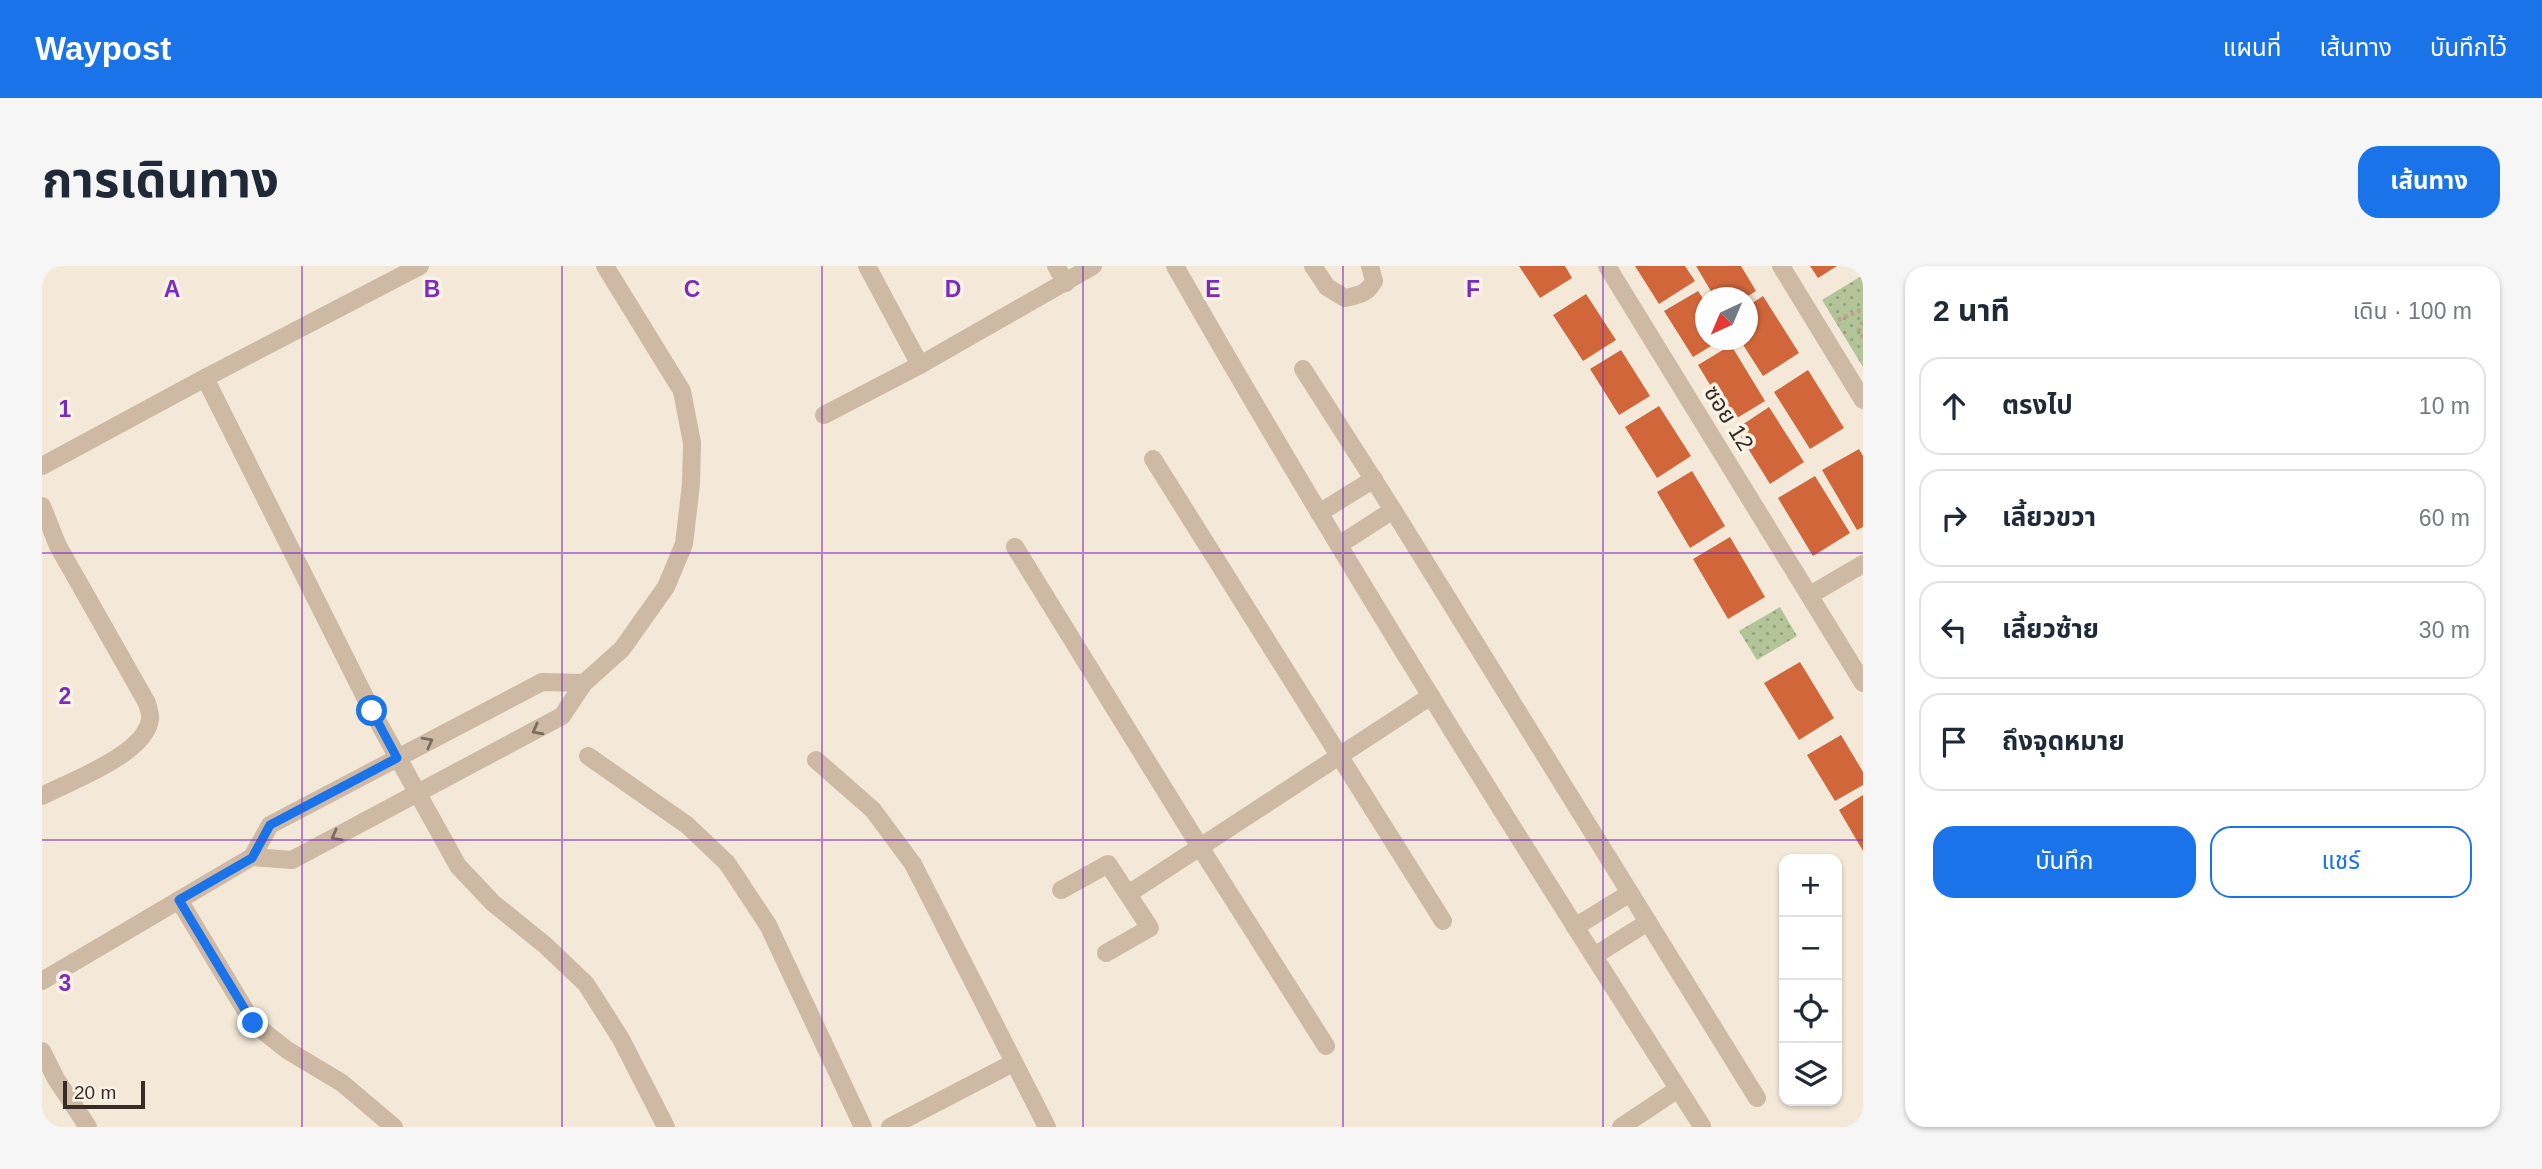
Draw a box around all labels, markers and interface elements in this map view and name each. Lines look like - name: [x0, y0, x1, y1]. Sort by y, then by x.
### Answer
- text: Waypost: [35, 30, 171, 67]
- text: แผนที่: [2223, 34, 2281, 61]
- text: เส้นทาง: [2319, 34, 2392, 61]
- text: บันทึกไว้: [2430, 34, 2507, 61]
- button: เส้นทาง: [2358, 146, 2500, 218]
- text: การเดินทาง: [42, 153, 279, 207]
- text: A: [164, 276, 180, 302]
- text: B: [424, 276, 440, 302]
- text: C: [684, 276, 700, 302]
- text: D: [945, 276, 961, 302]
- text: E: [1205, 276, 1221, 302]
- text: F: [1466, 276, 1480, 302]
- north arrow: [1695, 287, 1758, 350]
- text: 2 นาที: [1933, 294, 2010, 327]
- text: เดิน · 100 m: [2353, 298, 2472, 324]
- street label: ซอย 12: [1699, 381, 1759, 455]
- icon: ahead: [1935, 387, 1973, 425]
- text: ตรงไป: [2002, 390, 2073, 420]
- text: 10 m: [2419, 393, 2470, 419]
- text: 1: [59, 396, 72, 422]
- icon: right: [1935, 499, 1973, 537]
- text: เลี้ยวขวา: [2002, 502, 2096, 532]
- text: 60 m: [2419, 505, 2470, 531]
- icon: left: [1935, 611, 1973, 649]
- text: เลี้ยวซ้าย: [2002, 614, 2099, 644]
- text: 30 m: [2419, 617, 2470, 643]
- text: 2: [59, 683, 71, 709]
- route start: [356, 695, 387, 726]
- one-way arrow: [532, 721, 544, 735]
- icon: arrive: [1935, 723, 1973, 761]
- text: ถึงจุดหมาย: [2002, 726, 2125, 756]
- one-way arrow: [420, 737, 433, 750]
- button: บันทึก: [1933, 826, 2196, 898]
- button: แชร์: [2210, 826, 2472, 898]
- one-way arrow: [331, 828, 343, 842]
- map controls: [1779, 854, 1842, 1106]
- button: +: [1779, 854, 1842, 917]
- button: −: [1779, 917, 1842, 980]
- text: 3: [59, 970, 71, 996]
- button: locate: [1779, 980, 1842, 1043]
- route end: [237, 1007, 268, 1038]
- button: layers: [1779, 1043, 1842, 1106]
- scale bar: [63, 1078, 145, 1110]
- text: 20 m: [74, 1082, 116, 1103]

